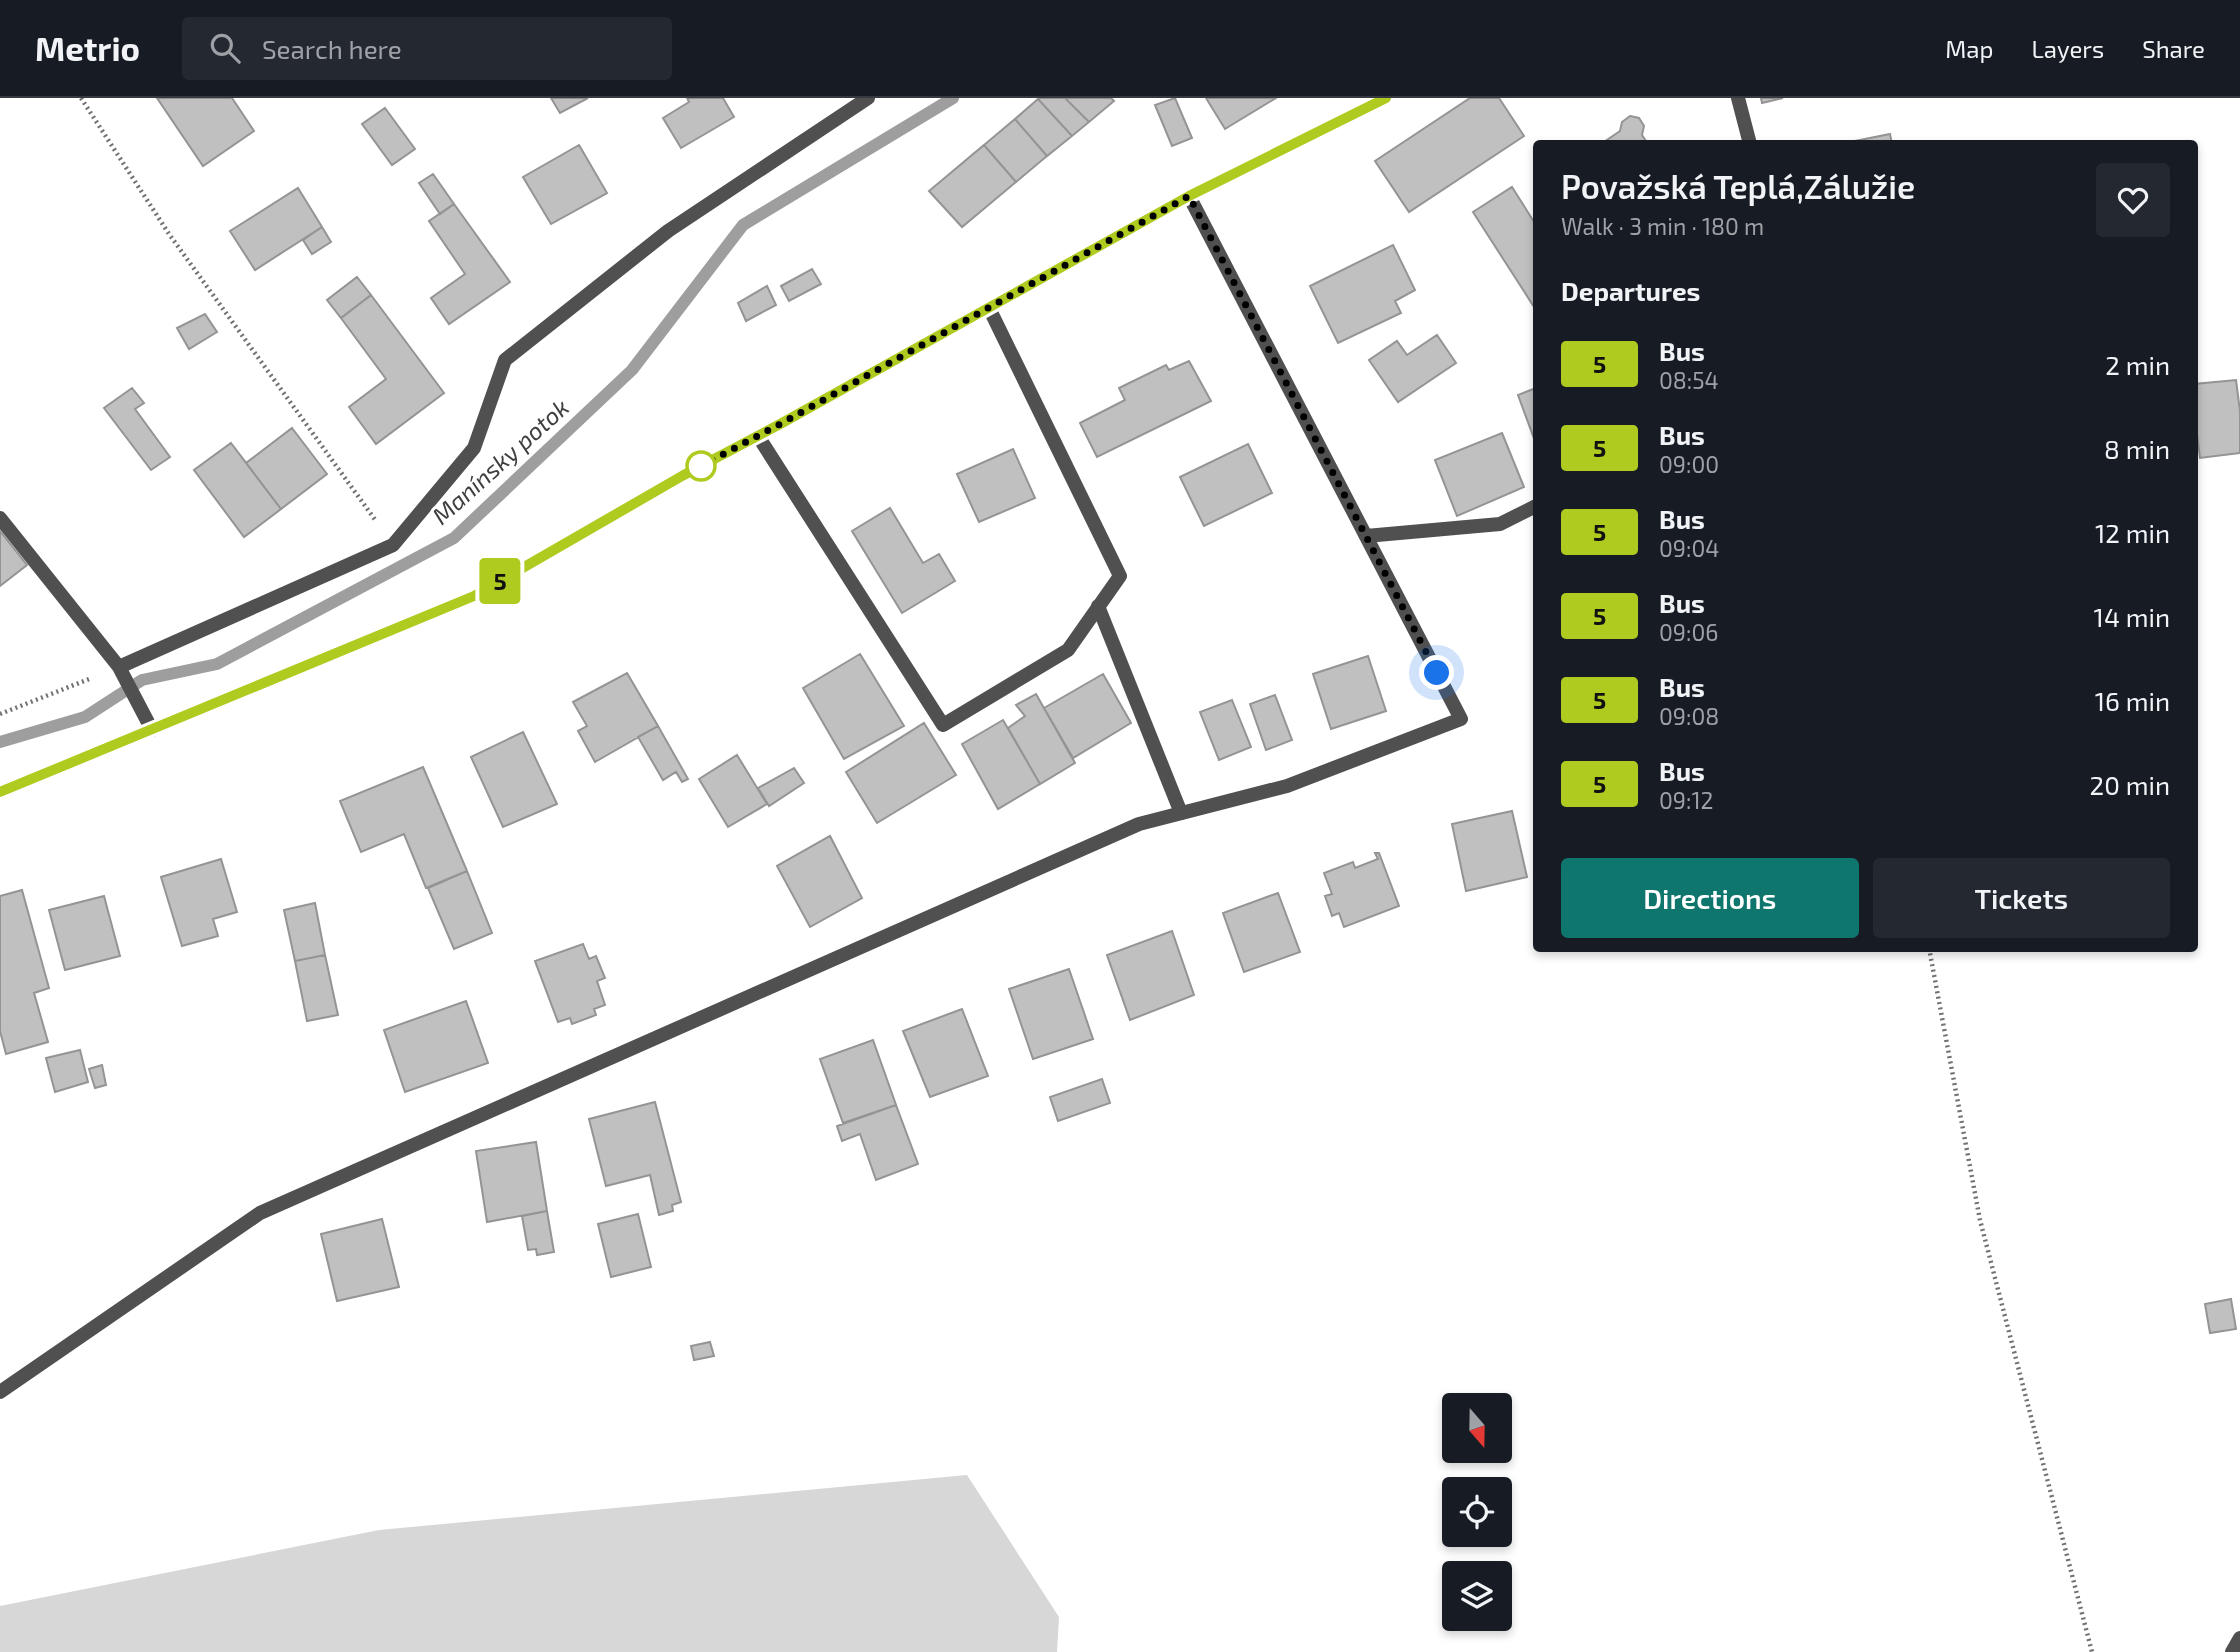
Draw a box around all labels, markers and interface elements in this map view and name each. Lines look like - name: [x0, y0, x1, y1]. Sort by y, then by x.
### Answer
- search box: [182, 17, 672, 80]
- text: Metrio: [35, 28, 140, 68]
- icon: search: [206, 29, 244, 67]
- text: Search here: [262, 33, 402, 64]
- text: Map: [1945, 34, 1993, 63]
- text: Layers: [2031, 34, 2104, 63]
- text: Share: [2142, 34, 2205, 63]
- button: heart: [2096, 163, 2170, 237]
- text: Považská Teplá,Zálužie: [1561, 166, 1915, 206]
- text: Walk · 3 min · 180 m: [1561, 212, 1764, 240]
- text: Departures: [1561, 275, 1700, 306]
- text: Bus: [1659, 335, 1705, 366]
- text: 5: [1593, 349, 1606, 378]
- text: 2 min: [2105, 349, 2170, 380]
- text: 08:54: [1659, 366, 1719, 394]
- water label: Manínsky potok: [426, 392, 574, 530]
- text: Bus: [1659, 419, 1705, 450]
- text: 5: [1593, 433, 1606, 462]
- text: 8 min: [2104, 433, 2170, 464]
- text: 09:00: [1659, 450, 1719, 478]
- unlabelled marker: [686, 451, 716, 481]
- text: Bus: [1659, 503, 1705, 534]
- text: 5: [1593, 517, 1606, 546]
- text: 12 min: [2095, 517, 2170, 548]
- text: 09:04: [1659, 534, 1719, 562]
- line badge: 5: [477, 558, 523, 604]
- text: 5: [493, 566, 507, 595]
- text: Bus: [1659, 587, 1705, 618]
- text: 5: [1593, 601, 1606, 630]
- text: 14 min: [2094, 601, 2170, 632]
- text: 09:06: [1659, 618, 1718, 646]
- your location: [1419, 655, 1454, 690]
- text: Bus: [1659, 671, 1705, 702]
- text: 5: [1593, 685, 1606, 714]
- text: 16 min: [2095, 685, 2170, 716]
- text: 09:08: [1659, 702, 1719, 730]
- text: Bus: [1659, 755, 1705, 786]
- text: 5: [1593, 769, 1606, 798]
- text: 20 min: [2090, 769, 2170, 800]
- text: 09:12: [1659, 786, 1714, 814]
- button: Directions: [1561, 858, 1859, 938]
- button: Tickets: [1873, 858, 2170, 938]
- north arrow: [1442, 1393, 1512, 1463]
- map controls: [1442, 1393, 1512, 1631]
- button: locate: [1442, 1477, 1512, 1547]
- button: layers: [1442, 1561, 1512, 1631]

